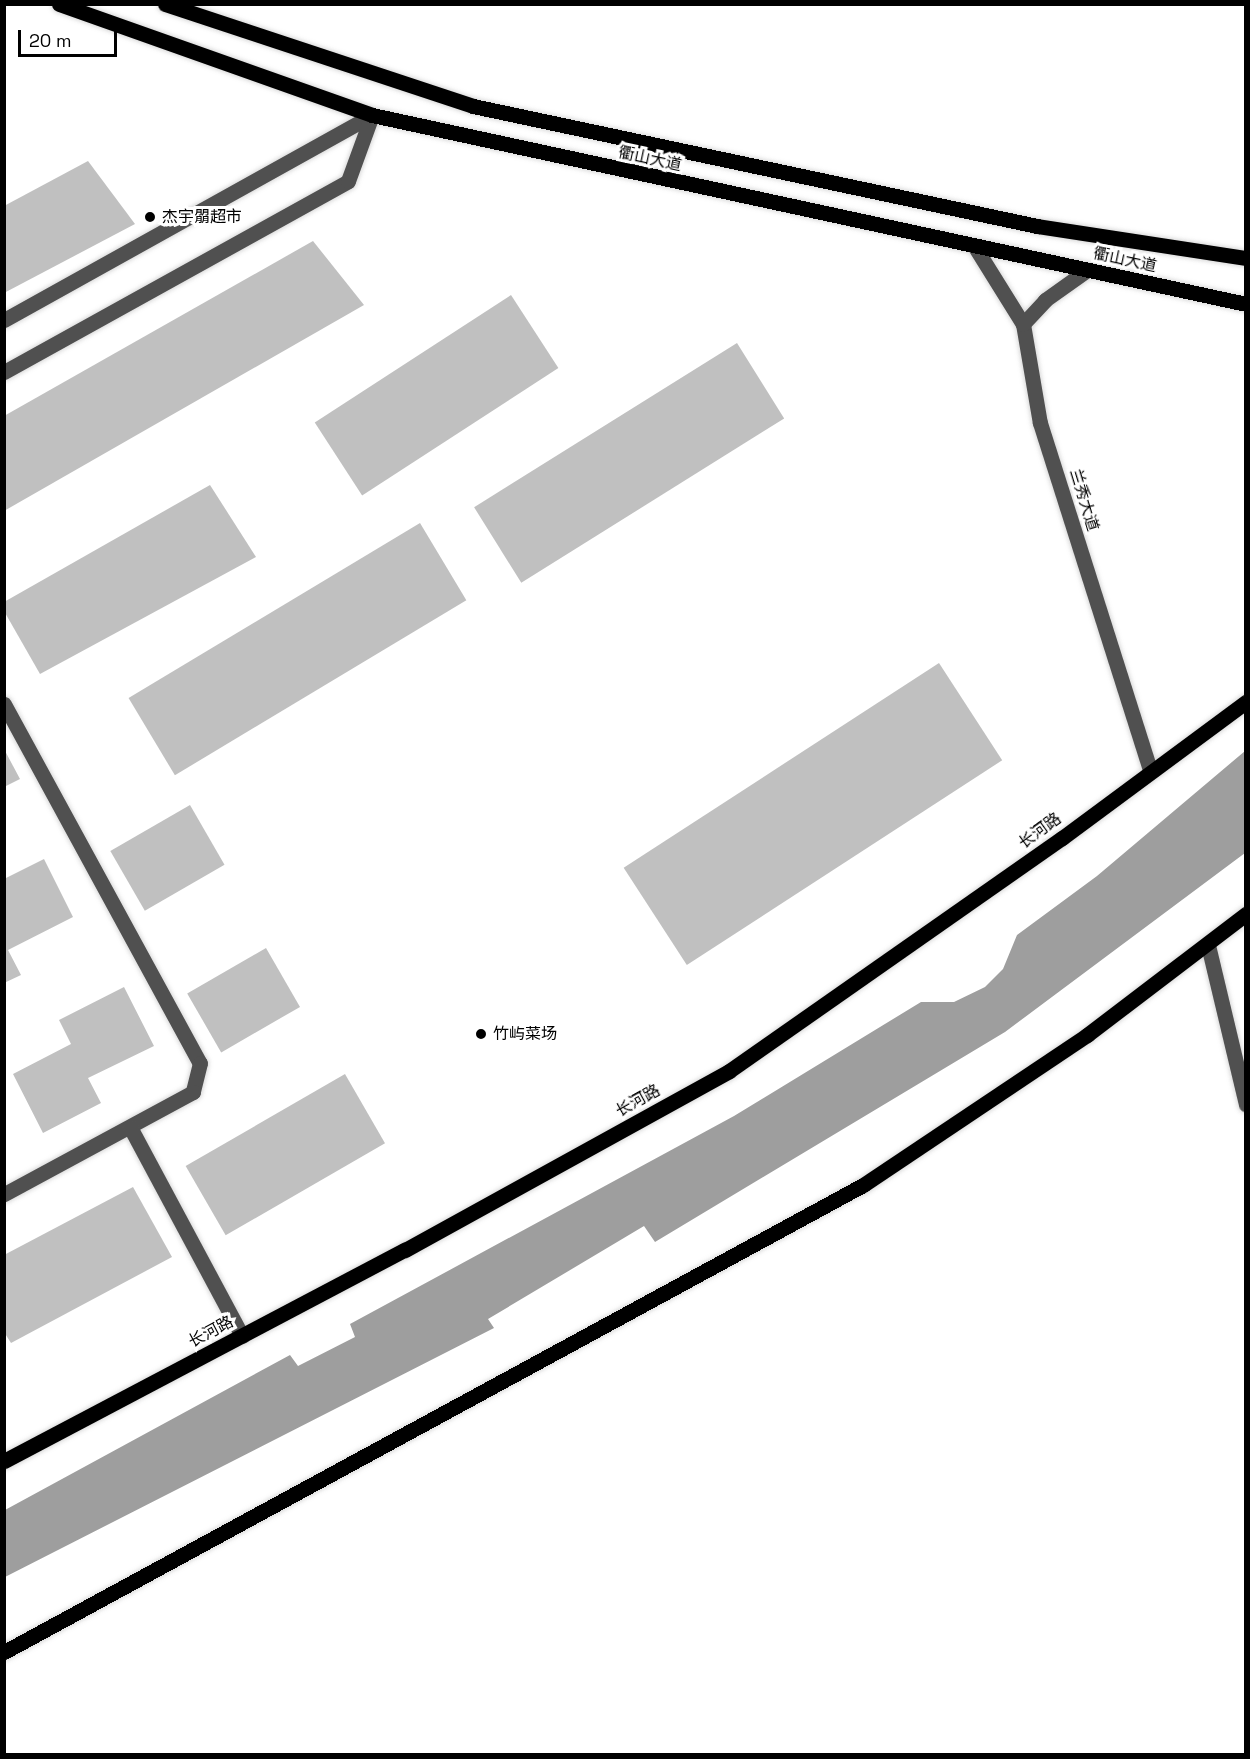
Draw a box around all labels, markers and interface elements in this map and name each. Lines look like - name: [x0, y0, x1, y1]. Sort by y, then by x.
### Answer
- scale bar: [21, 18, 120, 56]
- text: 20 m: [29, 29, 72, 52]
- street label: 衢山大道: [617, 143, 683, 175]
- place label: 杰宇朤超市: [162, 207, 242, 227]
- marker: 杰宇朤超市: [143, 210, 157, 224]
- street label: 衢山大道: [1092, 244, 1158, 276]
- street label: 兰秀大道: [1065, 467, 1103, 533]
- street label: 长河路: [1015, 809, 1065, 853]
- place label: 竹屿菜场: [493, 1024, 557, 1044]
- marker: 竹屿菜场: [474, 1027, 488, 1041]
- street label: 长河路: [612, 1081, 664, 1121]
- street label: 长河路: [185, 1312, 237, 1352]

